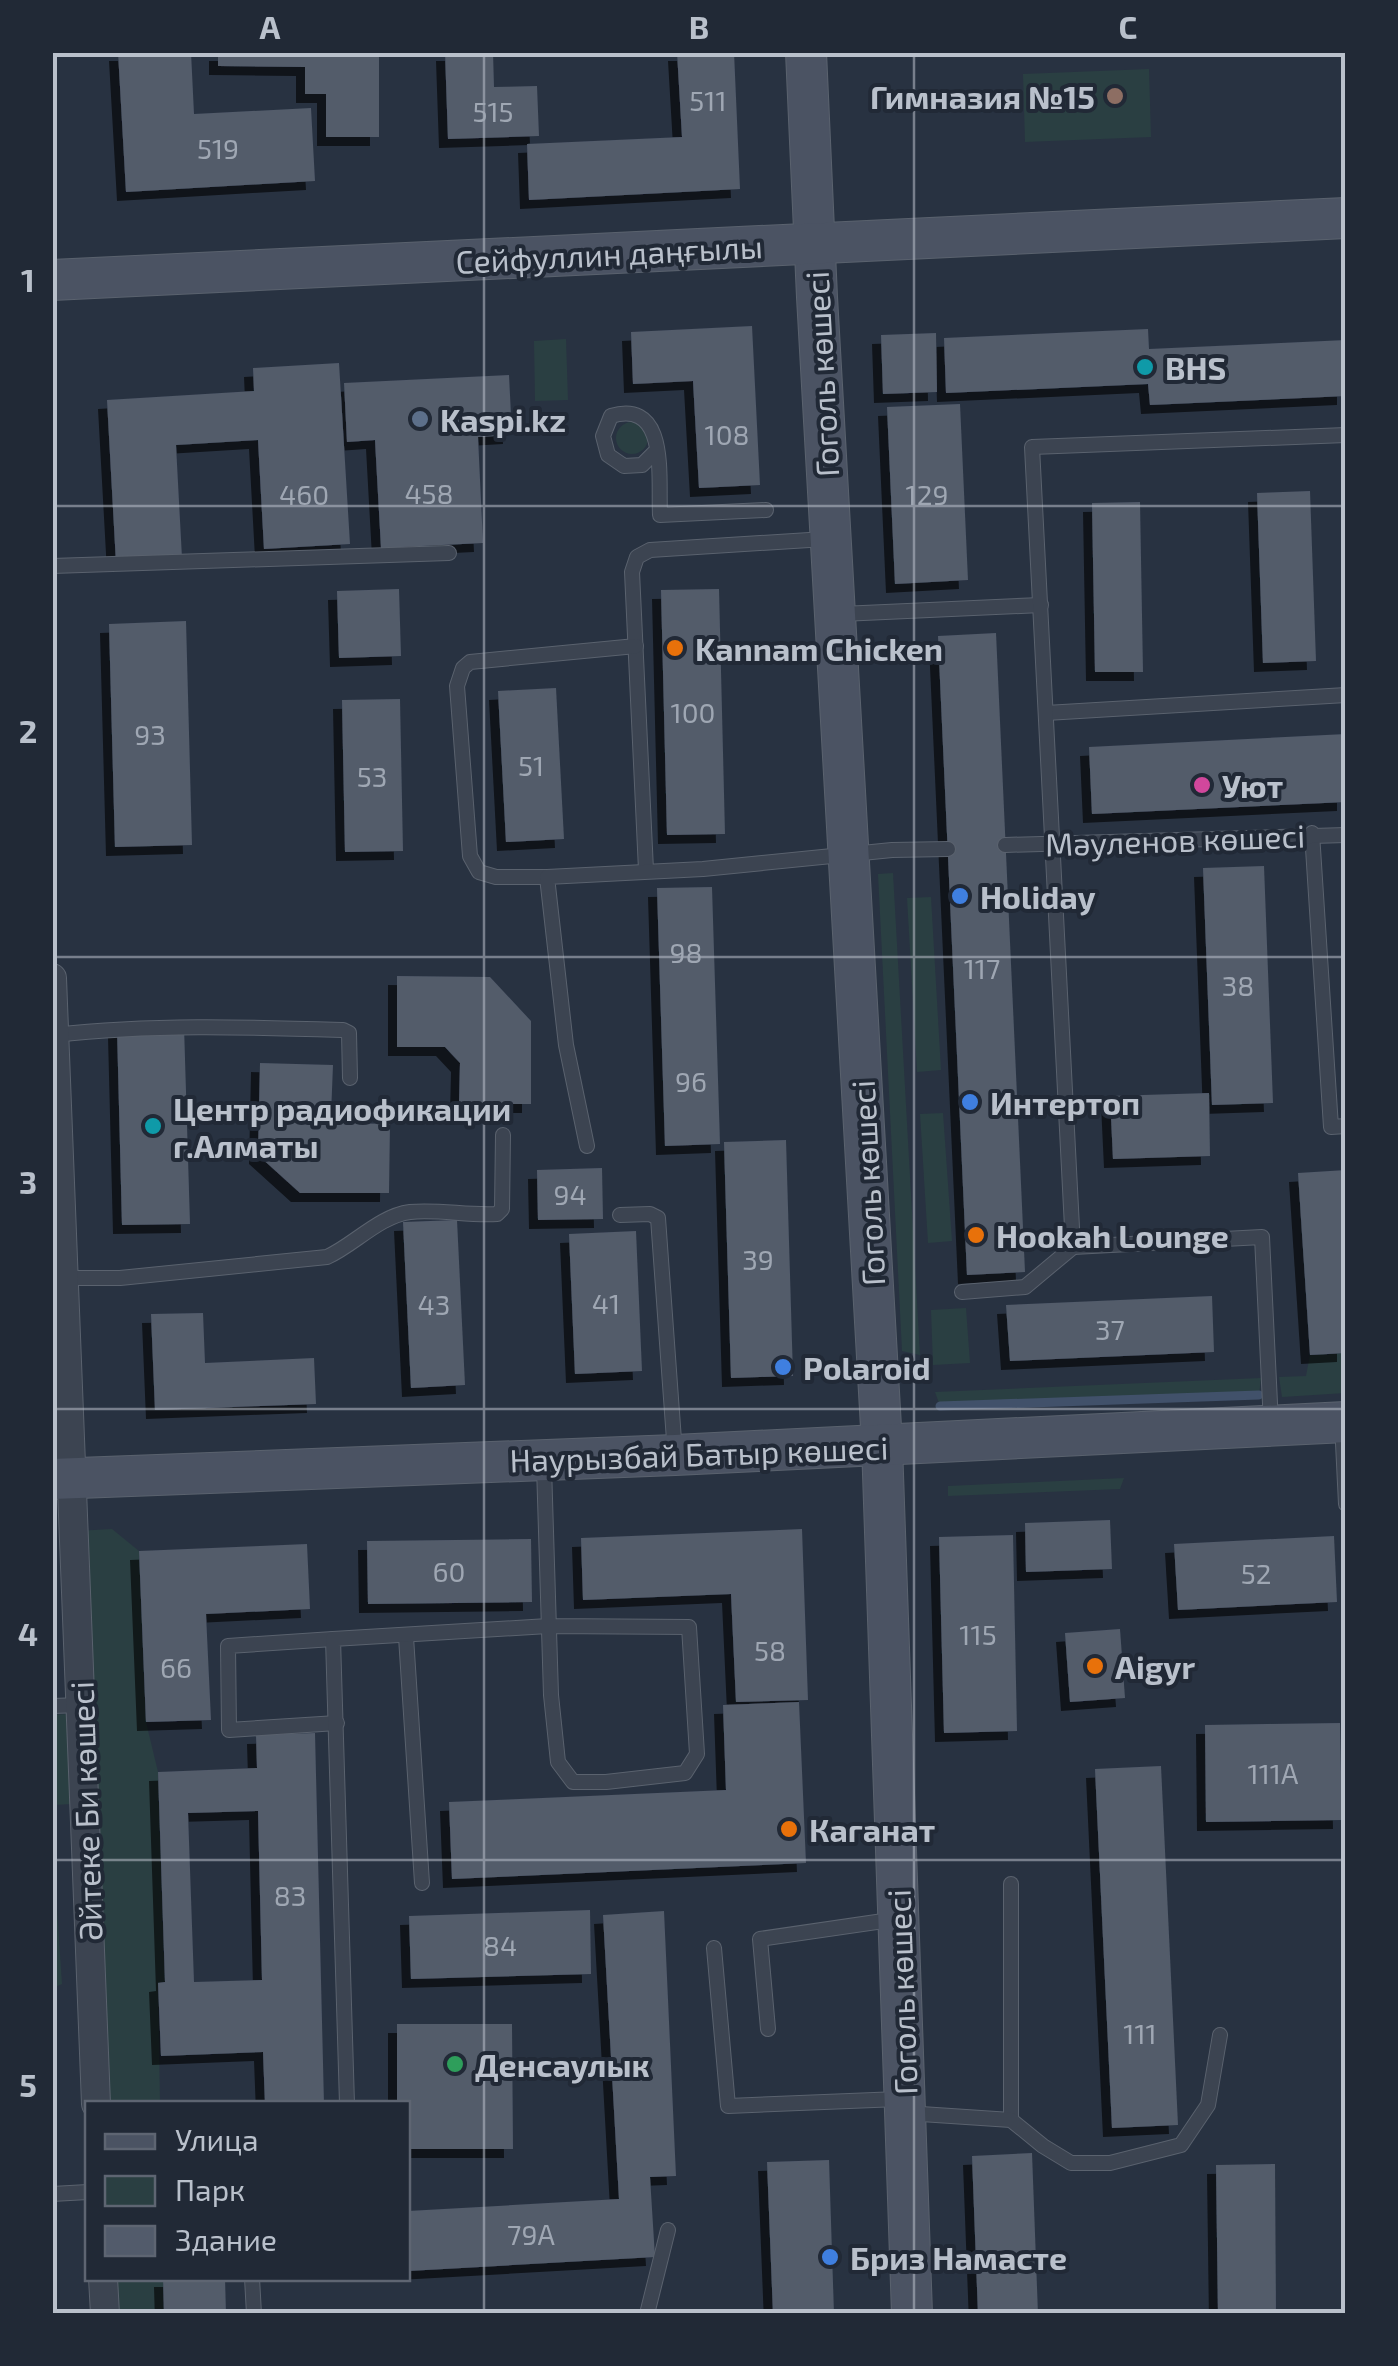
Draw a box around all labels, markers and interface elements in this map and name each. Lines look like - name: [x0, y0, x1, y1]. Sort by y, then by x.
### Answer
- text: A: [260, 7, 281, 45]
- text: B: [689, 7, 709, 45]
- text: C: [1119, 7, 1137, 45]
- place label: Гимназия №15: [870, 77, 1095, 115]
- house number: 511: [689, 83, 727, 117]
- marker: Гимназия №15: [1104, 85, 1126, 107]
- house number: 515: [472, 94, 514, 128]
- house number: 519: [197, 131, 239, 165]
- street label: Сейфуллин даңғылы: [454, 226, 764, 281]
- text: 1: [21, 260, 35, 298]
- street label: Гоголь көшесі: [797, 270, 845, 478]
- place label: BHS: [1165, 348, 1226, 386]
- marker: BHS: [1134, 356, 1156, 378]
- place label: Kaspi.kz: [440, 400, 566, 438]
- marker: Kaspi.kz: [409, 408, 431, 430]
- house number: 108: [704, 417, 750, 451]
- house number: 458: [404, 476, 454, 510]
- house number: 460: [279, 477, 329, 511]
- house number: 129: [906, 477, 948, 511]
- place label: Kannam Chicken: [695, 629, 943, 667]
- marker: Kannam Chicken: [664, 637, 686, 659]
- house number: 100: [671, 695, 715, 729]
- text: 2: [19, 711, 37, 749]
- house number: 93: [134, 717, 166, 751]
- house number: 51: [518, 748, 544, 782]
- house number: 53: [357, 759, 387, 793]
- place label: Уют: [1222, 766, 1283, 804]
- marker: Уют: [1191, 774, 1213, 796]
- street label: Мәуленов көшесі: [1044, 815, 1306, 864]
- place label: Holiday: [980, 877, 1096, 916]
- marker: Holiday: [949, 885, 971, 907]
- house number: 98: [669, 935, 703, 969]
- house number: 117: [964, 951, 1000, 985]
- house number: 38: [1222, 968, 1254, 1002]
- house number: 96: [675, 1064, 707, 1098]
- street label: Гоголь көшесі: [843, 1079, 891, 1287]
- place label: Интертоп: [990, 1083, 1140, 1121]
- place label: Центр радиофикации г.Алматы: [173, 1089, 511, 1164]
- marker: Интертоп: [959, 1091, 981, 1113]
- marker: Центр радиофикации г.Алматы: [142, 1115, 164, 1137]
- text: 3: [19, 1162, 37, 1200]
- house number: 94: [553, 1177, 587, 1211]
- place label: Hookah Lounge: [996, 1216, 1229, 1254]
- marker: Hookah Lounge: [965, 1224, 987, 1246]
- house number: 39: [742, 1242, 774, 1276]
- house number: 41: [592, 1286, 620, 1320]
- house number: 43: [418, 1287, 450, 1321]
- house number: 37: [1095, 1312, 1125, 1346]
- place label: Polaroid: [803, 1348, 931, 1386]
- marker: Polaroid: [772, 1356, 794, 1378]
- street label: Наурызбай Батыр көшесі: [509, 1427, 889, 1480]
- house number: 60: [433, 1554, 465, 1588]
- house number: 52: [1241, 1556, 1271, 1590]
- text: 4: [18, 1614, 38, 1652]
- house number: 115: [959, 1617, 997, 1651]
- house number: 58: [754, 1633, 786, 1667]
- place label: Aigyr: [1115, 1647, 1195, 1686]
- house number: 66: [160, 1650, 192, 1684]
- marker: Aigyr: [1084, 1655, 1106, 1677]
- street label: Әйтеке Би көшесі: [61, 1681, 109, 1941]
- house number: 111А: [1248, 1756, 1299, 1790]
- place label: Каганат: [809, 1810, 935, 1848]
- marker: Каганат: [778, 1818, 800, 1840]
- house number: 83: [274, 1878, 306, 1912]
- street label: Гоголь көшесі: [878, 1888, 924, 2096]
- house number: 84: [483, 1928, 517, 1962]
- house number: 111: [1123, 2016, 1157, 2050]
- place label: Денсаулык: [475, 2045, 650, 2084]
- marker: Денсаулык: [444, 2053, 466, 2075]
- text: 5: [19, 2065, 37, 2103]
- legend: [85, 2101, 410, 2281]
- text: Улица: [175, 2121, 259, 2157]
- text: Парк: [175, 2171, 245, 2207]
- house number: 79А: [507, 2217, 555, 2251]
- text: Здание: [175, 2221, 277, 2257]
- place label: Бриз Намасте: [850, 2238, 1067, 2276]
- marker: Бриз Намасте: [819, 2246, 841, 2268]

